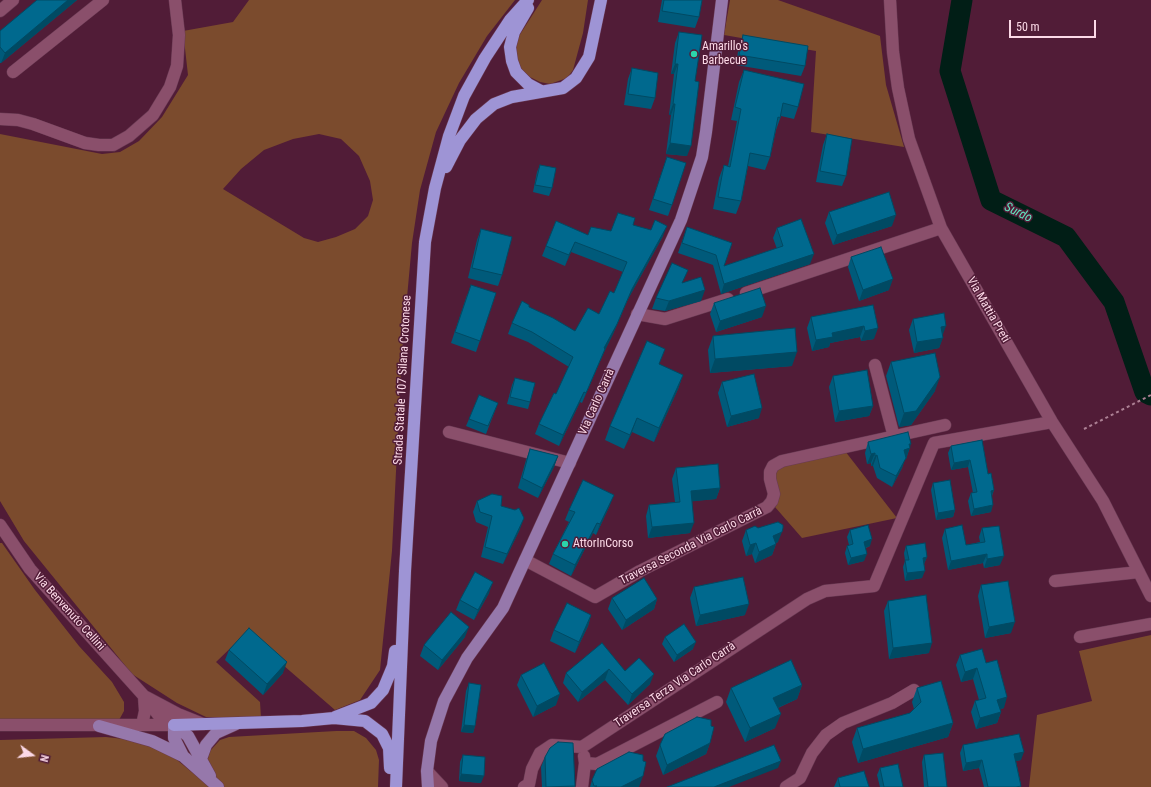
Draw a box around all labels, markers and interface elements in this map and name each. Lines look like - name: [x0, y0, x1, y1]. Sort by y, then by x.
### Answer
- scale bar: [1011, 12, 1098, 38]
- text: 50 m: [1016, 20, 1040, 34]
- place label: Amarillo's Barbecue: [702, 40, 748, 68]
- marker: Amarillo's Barbecue: [689, 49, 699, 59]
- water label: Surdo: [1002, 200, 1034, 226]
- street label: Via Mattia Preti: [963, 275, 1013, 345]
- street label: Strada Statale 107 Silana Crotonese: [391, 295, 415, 465]
- street label: Via Carlo Carrà: [576, 367, 618, 437]
- street label: Traversa Seconda Via Carlo Carrà: [617, 504, 765, 588]
- place label: AttorInCorso: [573, 537, 633, 551]
- marker: AttorInCorso: [560, 539, 570, 549]
- street label: Via Benvenuto Cellini: [30, 570, 108, 654]
- street label: Traversa Terza Via Carlo Carrà: [612, 639, 738, 731]
- north arrow: [12, 735, 52, 775]
- text: N: [37, 753, 51, 763]

